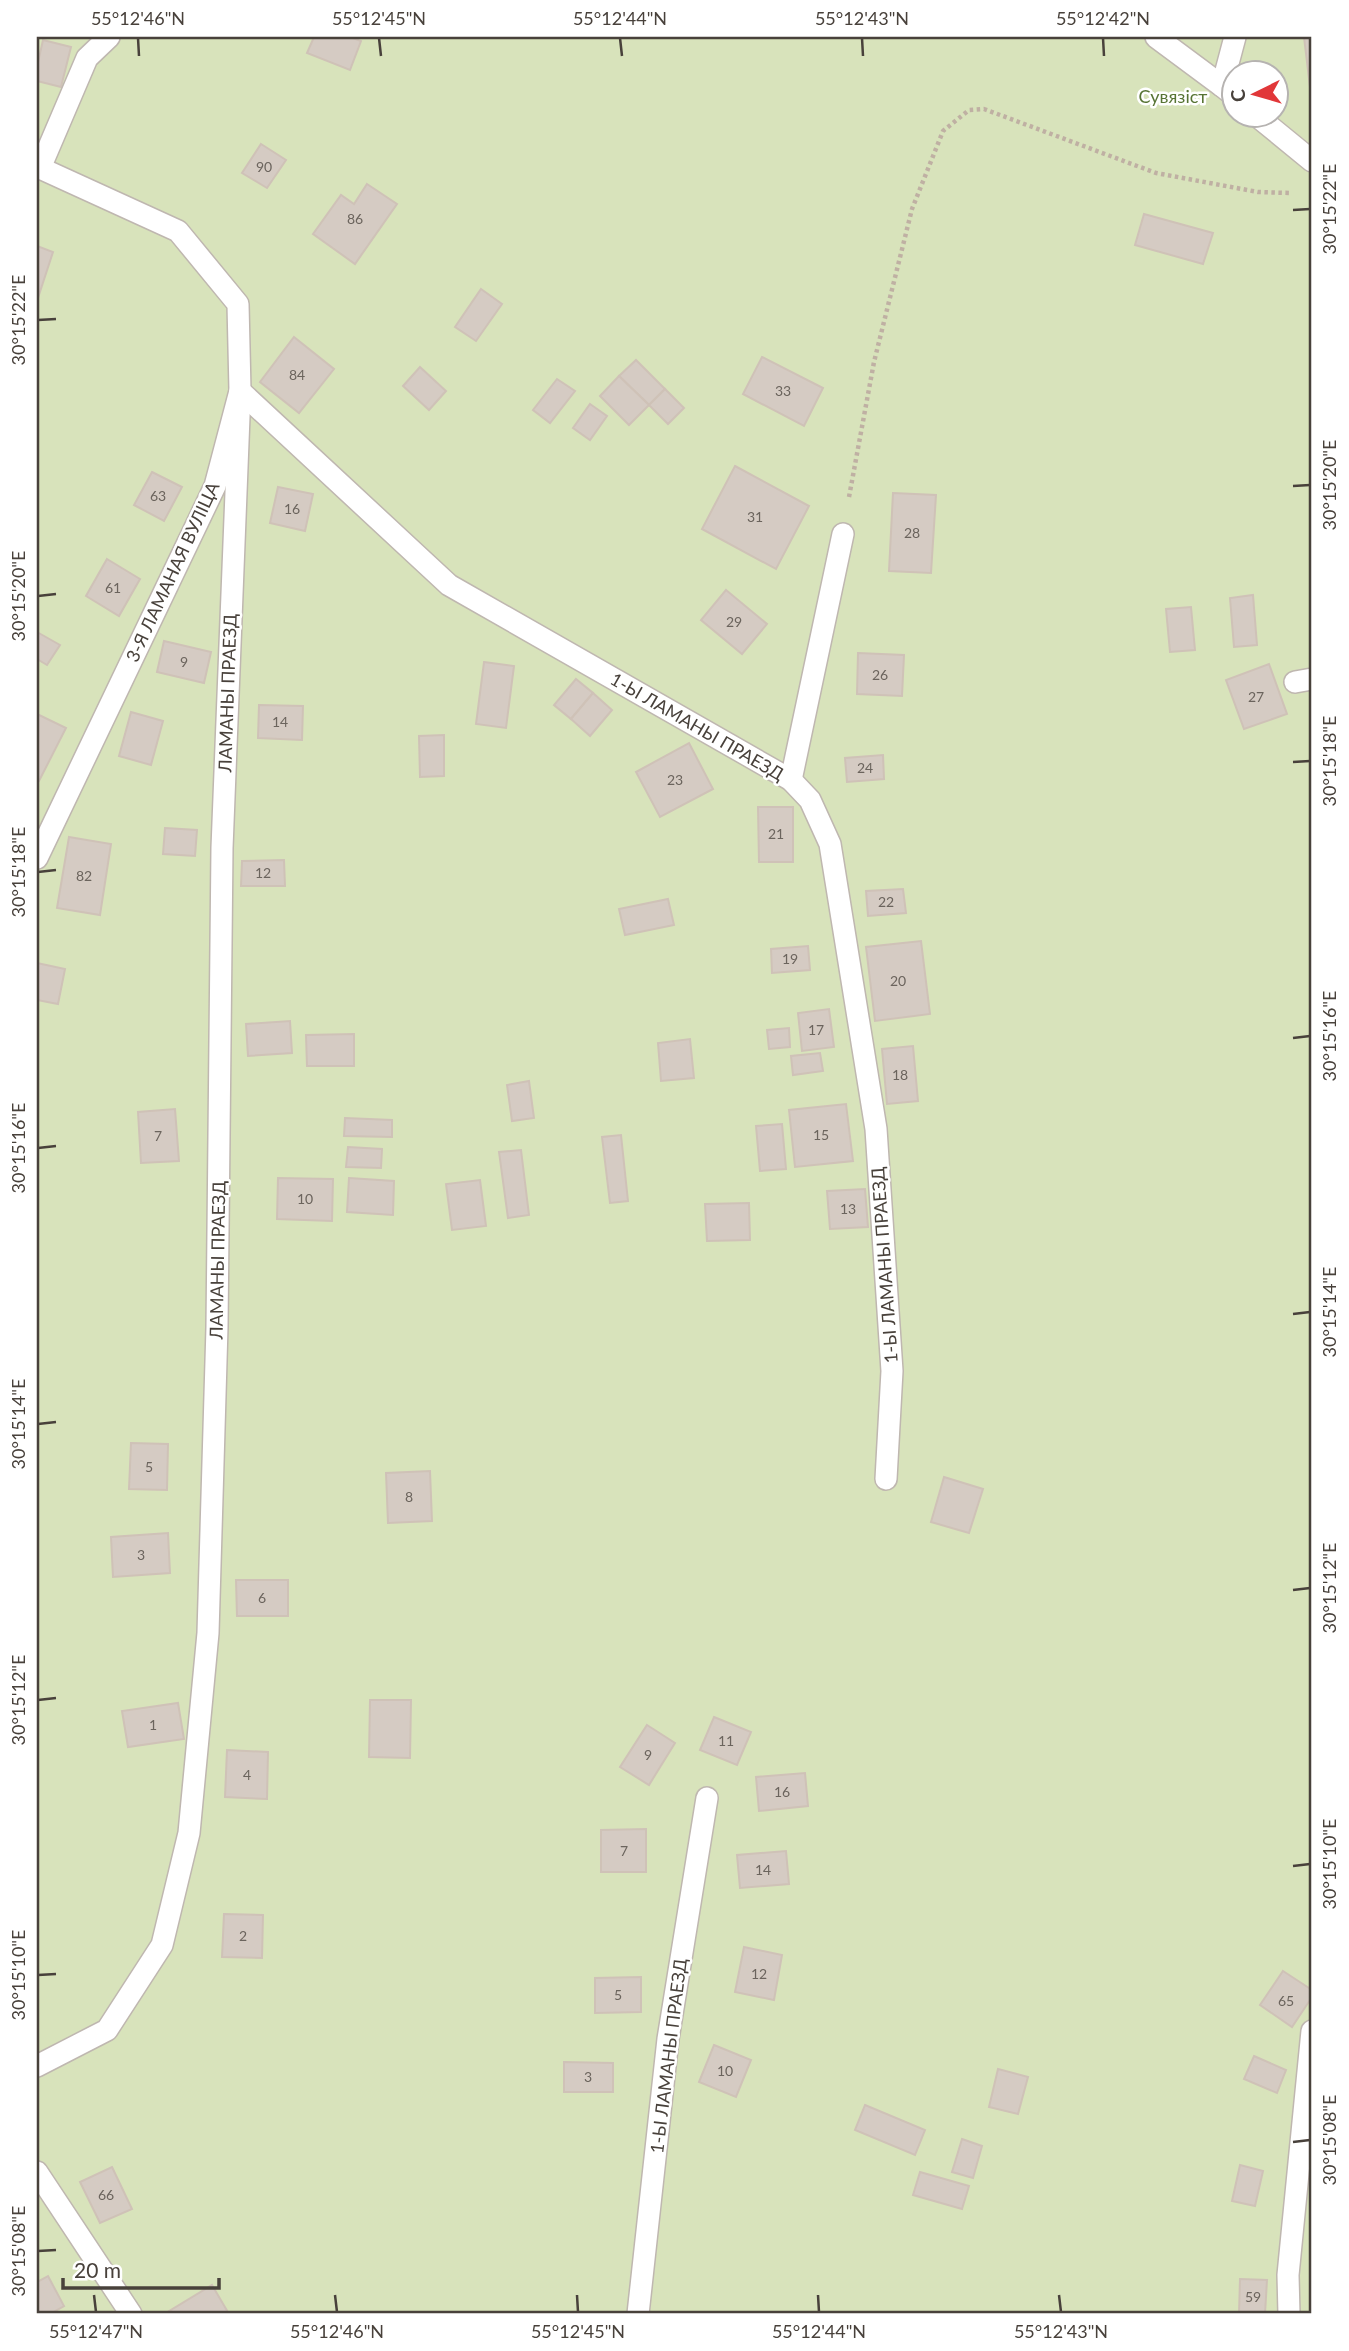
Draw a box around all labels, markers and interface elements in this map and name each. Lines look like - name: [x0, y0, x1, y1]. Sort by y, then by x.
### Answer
- text: 55°12'46"N: [91, 7, 185, 29]
- text: 55°12'45"N: [332, 7, 426, 29]
- text: 55°12'44"N: [573, 7, 667, 29]
- text: 55°12'43"N: [815, 7, 909, 29]
- text: 55°12'42"N: [1056, 7, 1150, 29]
- north arrow: [1220, 60, 1290, 130]
- park label: Сувязіст: [1139, 85, 1207, 107]
- text: С: [1226, 88, 1250, 103]
- house number: 90: [256, 158, 272, 175]
- text: 30°15'22"E: [1318, 164, 1340, 254]
- house number: 86: [347, 210, 363, 227]
- text: 30°15'22"E: [7, 275, 29, 365]
- house number: 84: [289, 366, 305, 383]
- house number: 33: [775, 382, 791, 399]
- text: 30°15'20"E: [1318, 440, 1340, 530]
- street label: 3-Я ЛАМАНАЯ ВУЛІЦА: [121, 477, 224, 665]
- house number: 63: [150, 487, 166, 504]
- house number: 16: [284, 500, 300, 517]
- house number: 31: [747, 508, 763, 525]
- house number: 28: [904, 524, 920, 541]
- text: 30°15'20"E: [7, 551, 29, 641]
- house number: 61: [105, 579, 121, 596]
- street label: ЛАМАНЫ ПРАЕЗД: [213, 613, 241, 774]
- house number: 29: [726, 613, 742, 630]
- house number: 9: [180, 653, 188, 670]
- house number: 26: [872, 666, 888, 683]
- street label: 1-Ы ЛАМАНЫ ПРАЕЗД: [607, 667, 788, 785]
- house number: 27: [1248, 688, 1264, 705]
- house number: 14: [272, 713, 288, 730]
- text: 30°15'18"E: [1318, 716, 1340, 806]
- house number: 24: [857, 759, 873, 776]
- house number: 23: [667, 771, 683, 788]
- house number: 21: [768, 825, 784, 842]
- text: 30°15'18"E: [7, 827, 29, 917]
- house number: 12: [255, 864, 271, 881]
- house number: 82: [76, 867, 92, 884]
- house number: 22: [878, 893, 894, 910]
- house number: 19: [782, 950, 798, 967]
- house number: 20: [890, 972, 906, 989]
- text: 30°15'16"E: [1318, 991, 1340, 1081]
- house number: 17: [808, 1021, 824, 1038]
- house number: 18: [892, 1066, 908, 1083]
- text: 30°15'16"E: [7, 1103, 29, 1193]
- house number: 15: [813, 1126, 829, 1143]
- house number: 7: [154, 1127, 162, 1144]
- street label: 1-Ы ЛАМАНЫ ПРАЕЗД: [866, 1166, 902, 1364]
- street label: ЛАМАНЫ ПРАЕЗД: [205, 1180, 229, 1341]
- house number: 10: [297, 1190, 313, 1207]
- house number: 13: [840, 1200, 856, 1217]
- text: 30°15'14"E: [1318, 1267, 1340, 1357]
- text: 30°15'14"E: [7, 1379, 29, 1469]
- house number: 5: [145, 1458, 153, 1475]
- house number: 8: [405, 1488, 413, 1505]
- text: 30°15'12"E: [1318, 1543, 1340, 1633]
- house number: 3: [137, 1546, 145, 1563]
- house number: 6: [258, 1589, 266, 1606]
- text: 30°15'12"E: [7, 1655, 29, 1745]
- house number: 1: [149, 1716, 157, 1733]
- house number: 11: [718, 1732, 734, 1749]
- house number: 9: [644, 1746, 652, 1763]
- house number: 4: [243, 1766, 251, 1783]
- house number: 16: [774, 1783, 790, 1800]
- text: 30°15'10"E: [1318, 1819, 1340, 1909]
- house number: 7: [620, 1842, 628, 1859]
- house number: 14: [755, 1861, 771, 1878]
- house number: 2: [239, 1927, 247, 1944]
- text: 30°15'10"E: [7, 1930, 29, 2020]
- street label: 1-Ы ЛАМАНЫ ПРАЕЗД: [645, 1957, 691, 2155]
- house number: 12: [751, 1965, 767, 1982]
- house number: 5: [614, 1986, 622, 2003]
- house number: 65: [1278, 1992, 1294, 2009]
- house number: 10: [717, 2062, 733, 2079]
- house number: 3: [584, 2068, 592, 2085]
- text: 30°15'08"E: [1318, 2095, 1340, 2185]
- house number: 66: [98, 2186, 114, 2203]
- text: 30°15'08"E: [7, 2206, 29, 2296]
- scale bar: [63, 2246, 219, 2290]
- text: 20 m: [74, 2257, 121, 2282]
- house number: 59: [1245, 2288, 1261, 2305]
- text: 55°12'47"N: [49, 2320, 143, 2342]
- text: 55°12'46"N: [290, 2320, 384, 2342]
- text: 55°12'45"N: [531, 2320, 625, 2342]
- text: 55°12'44"N: [772, 2320, 866, 2342]
- text: 55°12'43"N: [1014, 2320, 1108, 2342]

